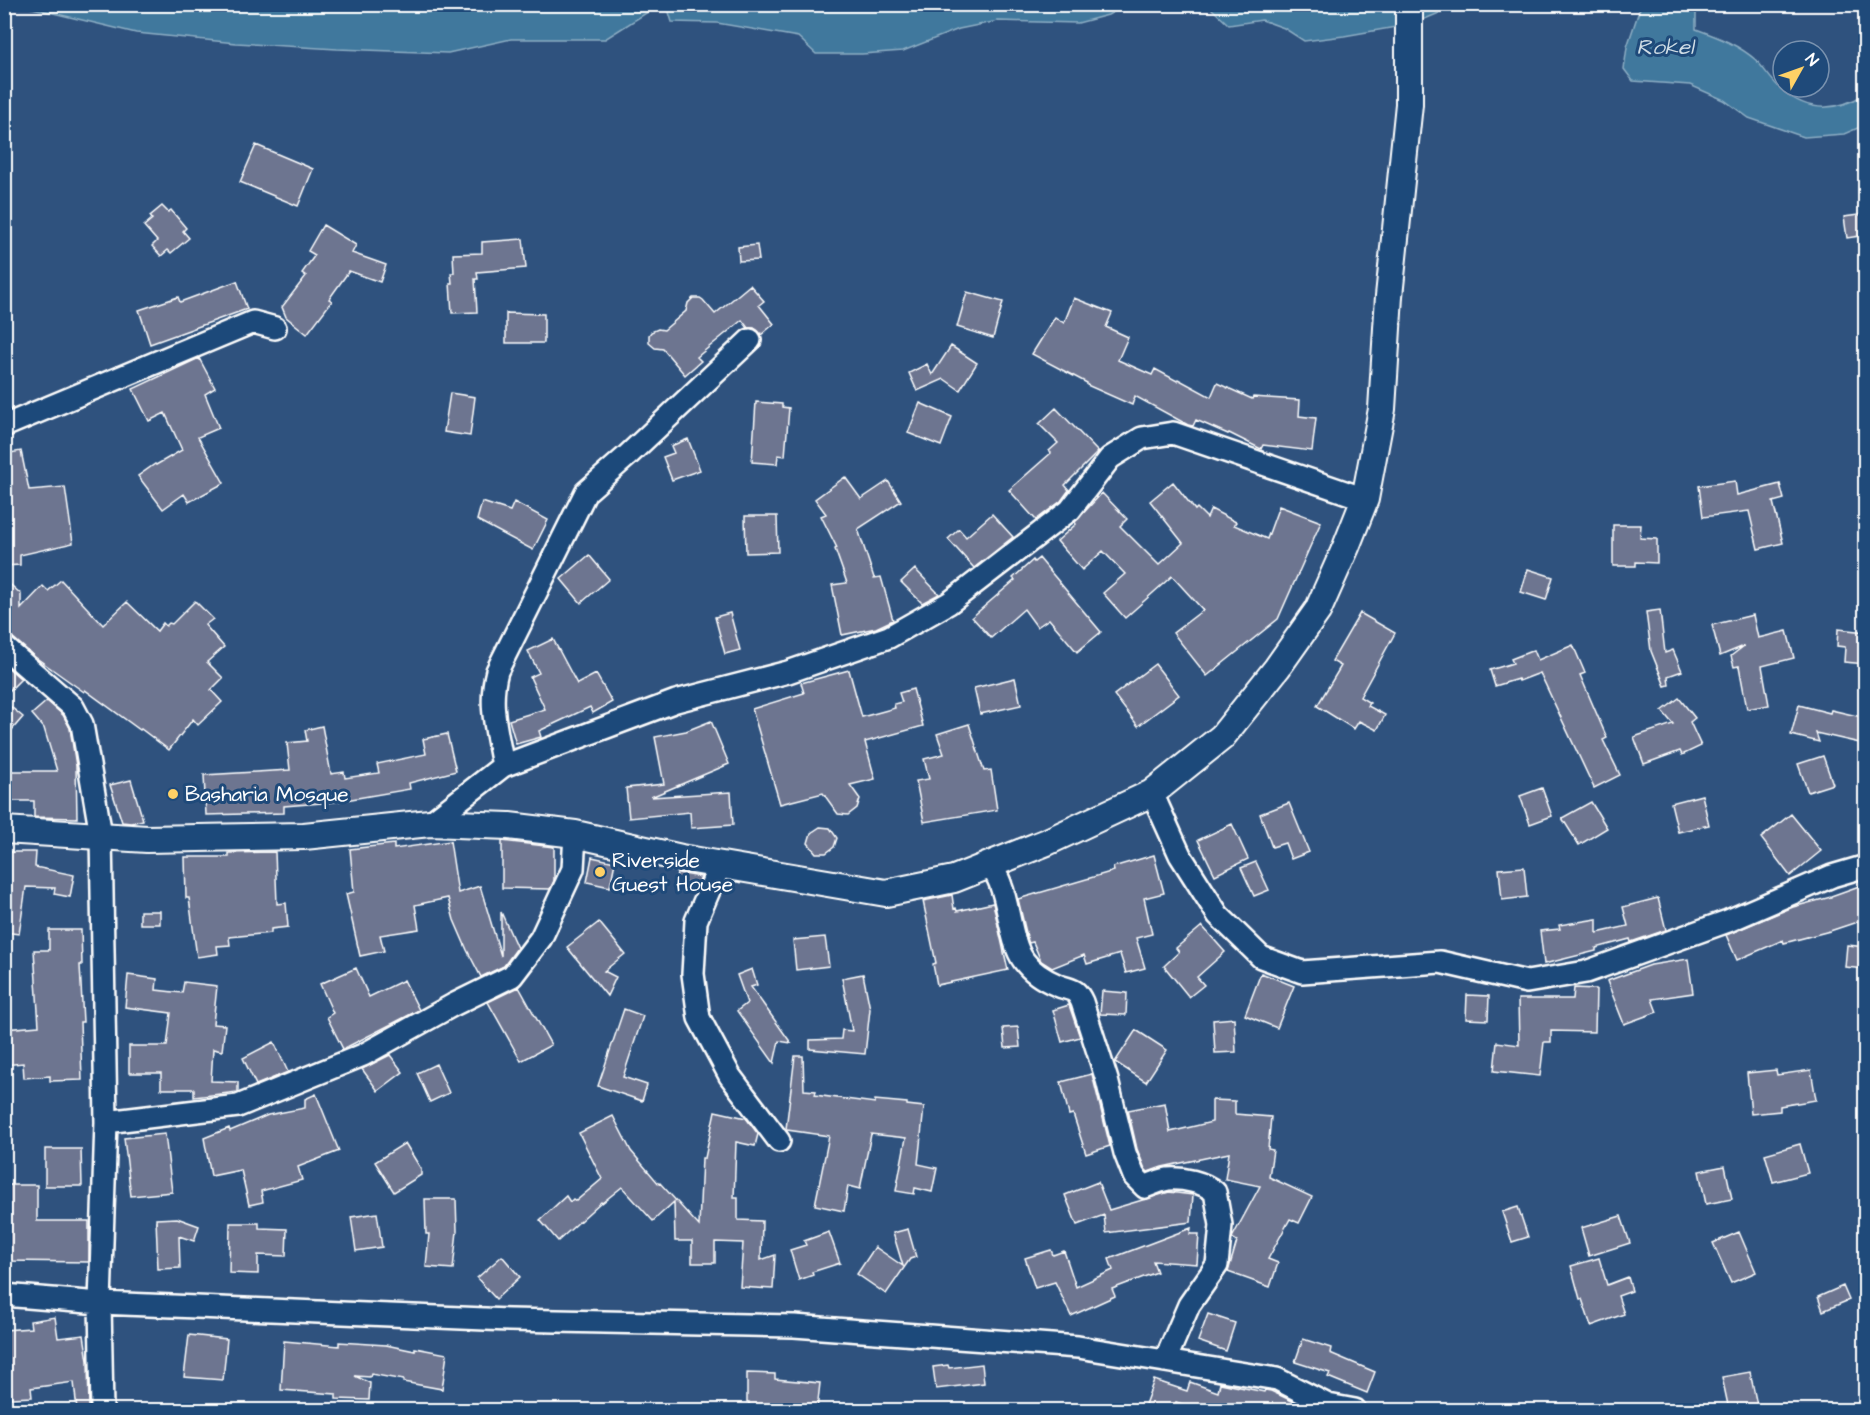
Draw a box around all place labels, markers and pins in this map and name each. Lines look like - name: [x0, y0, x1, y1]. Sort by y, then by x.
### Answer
- place label: Basharia Mosque: [185, 780, 349, 809]
- marker: Basharia Mosque: [166, 787, 180, 801]
- place label: Riverside Guest House: [612, 846, 733, 899]
- marker: Riverside Guest House: [593, 865, 607, 879]

